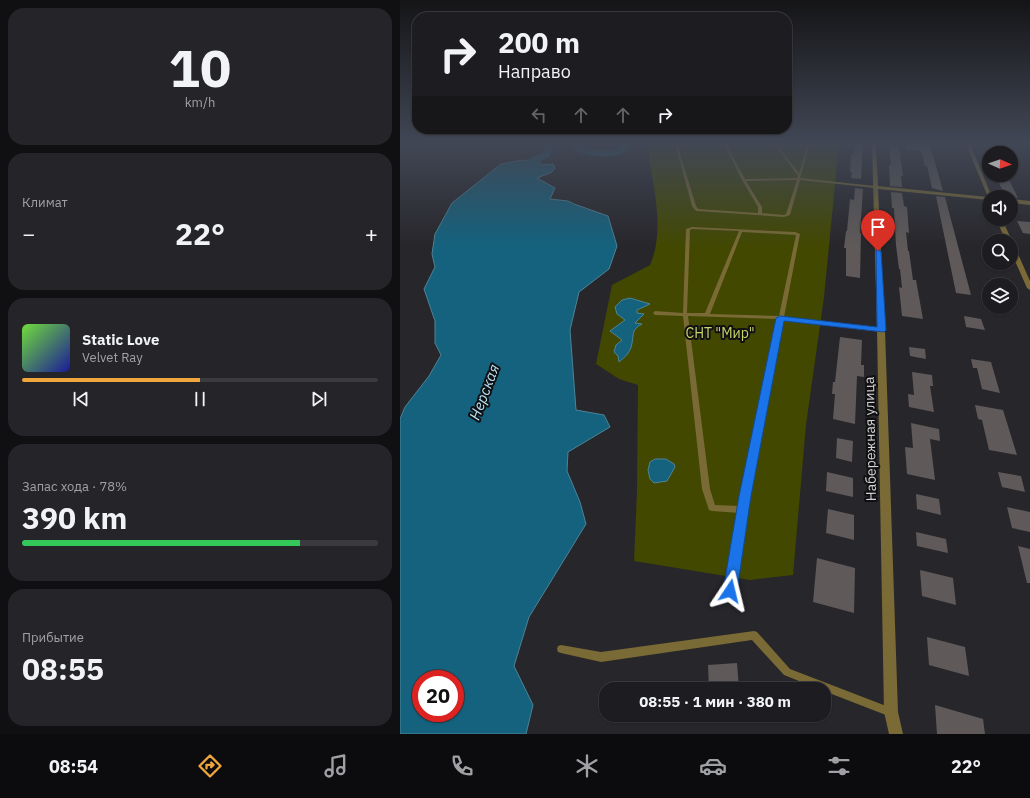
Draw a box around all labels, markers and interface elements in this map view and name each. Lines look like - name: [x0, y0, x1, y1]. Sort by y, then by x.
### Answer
- text: 200 m: [498, 24, 580, 61]
- icon: right: [432, 28, 484, 80]
- text: 10: [169, 34, 231, 101]
- text: Направо: [498, 60, 571, 83]
- text: km/h: [185, 94, 215, 111]
- icon: left: [528, 104, 550, 126]
- icon: ahead: [570, 104, 592, 126]
- icon: ahead: [612, 104, 634, 126]
- icon: right: [654, 104, 676, 126]
- north arrow: [982, 146, 1018, 182]
- map controls: [982, 146, 1018, 314]
- button: sound: [982, 190, 1018, 226]
- text: Климат: [22, 194, 68, 211]
- pin: [861, 210, 895, 251]
- text: 22°: [175, 214, 225, 253]
- icon: arrive: [867, 216, 889, 238]
- text: −: [22, 219, 35, 248]
- text: +: [365, 219, 378, 248]
- button: search: [982, 234, 1018, 270]
- button: layers: [982, 278, 1018, 314]
- park label: СНТ "Мир": [685, 324, 755, 342]
- text: Static Love: [82, 330, 159, 349]
- text: Velvet Ray: [82, 349, 143, 366]
- water label: Нерская: [465, 361, 503, 423]
- street label: Набережная улица: [860, 376, 880, 501]
- icon: previous: [70, 388, 92, 410]
- icon: pause: [189, 388, 211, 410]
- icon: next: [308, 388, 330, 410]
- text: Запас хода · 78%: [22, 478, 127, 495]
- text: 390 km: [22, 498, 127, 537]
- position arrow: [709, 570, 751, 612]
- text: Прибытие: [22, 629, 84, 646]
- text: 08:55: [22, 649, 104, 688]
- speed limit sign: 20: [412, 670, 464, 722]
- text: 08:55 · 1 мин · 380 m: [639, 692, 791, 711]
- icon: directions: [196, 752, 224, 780]
- icon: music: [322, 752, 350, 780]
- icon: phone: [448, 752, 476, 780]
- icon: climate: [573, 752, 601, 780]
- icon: car: [699, 752, 727, 780]
- icon: filters: [825, 752, 853, 780]
- text: 08:54: [49, 755, 98, 778]
- text: 22°: [951, 755, 981, 778]

